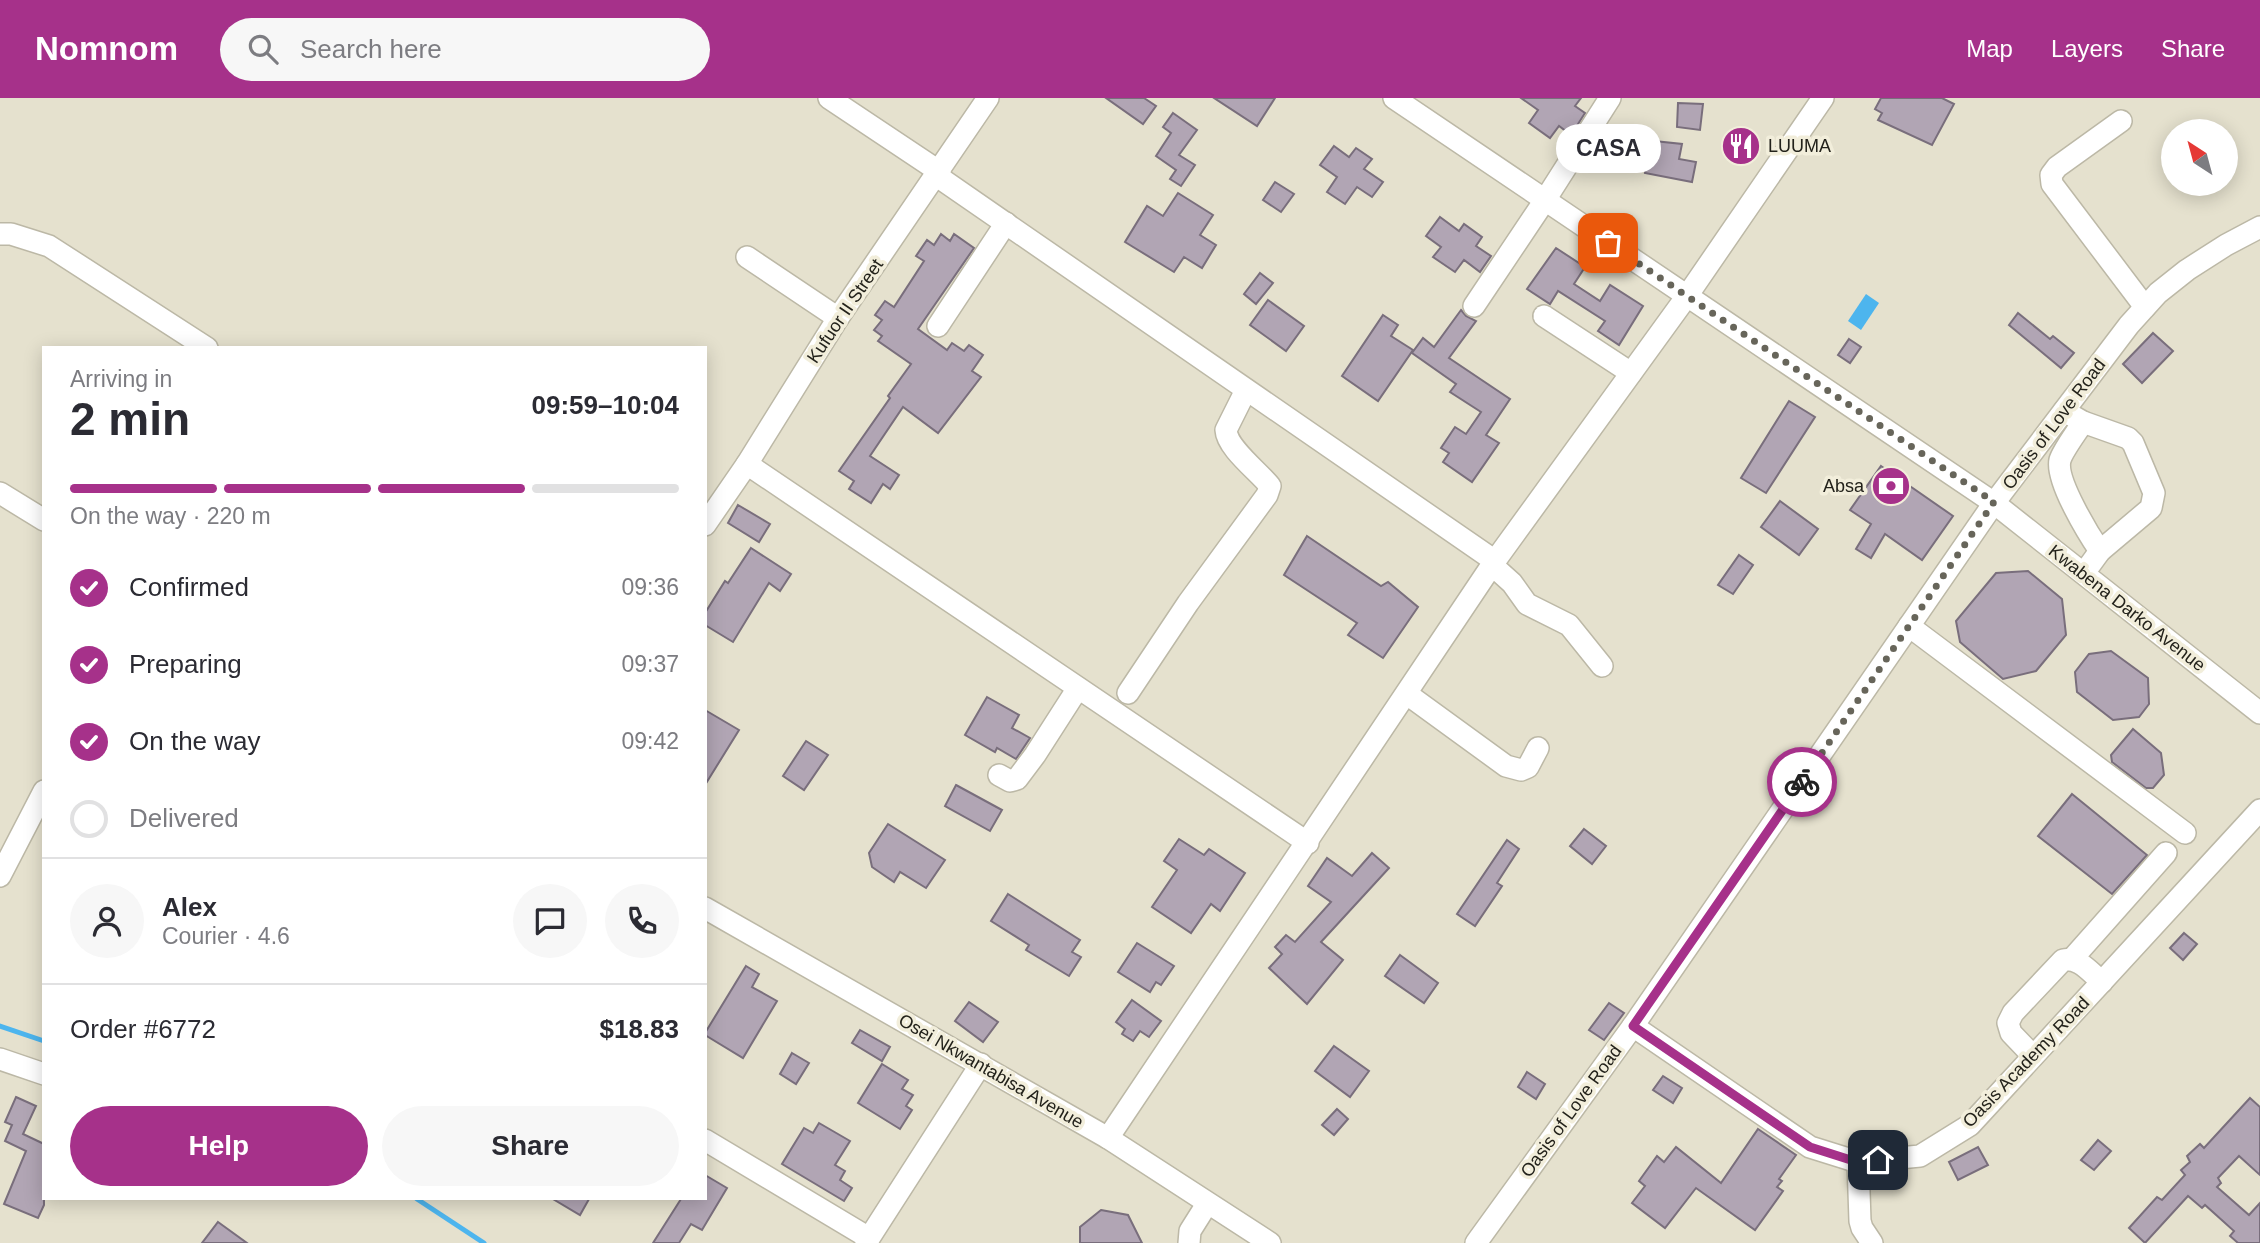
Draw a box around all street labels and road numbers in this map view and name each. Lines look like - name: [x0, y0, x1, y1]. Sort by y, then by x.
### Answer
- street label: Kufuor II Street: [803, 255, 887, 367]
- street label: Oasis of Love Road: [1998, 355, 2110, 493]
- street label: Kwabena Darko Avenue: [2045, 541, 2209, 675]
- street label: Oasis Academy Road: [1959, 993, 2093, 1131]
- street label: Osei Nkwantabisa Avenue: [895, 1010, 1087, 1132]
- street label: Oasis of Love Road: [1516, 1041, 1626, 1181]

